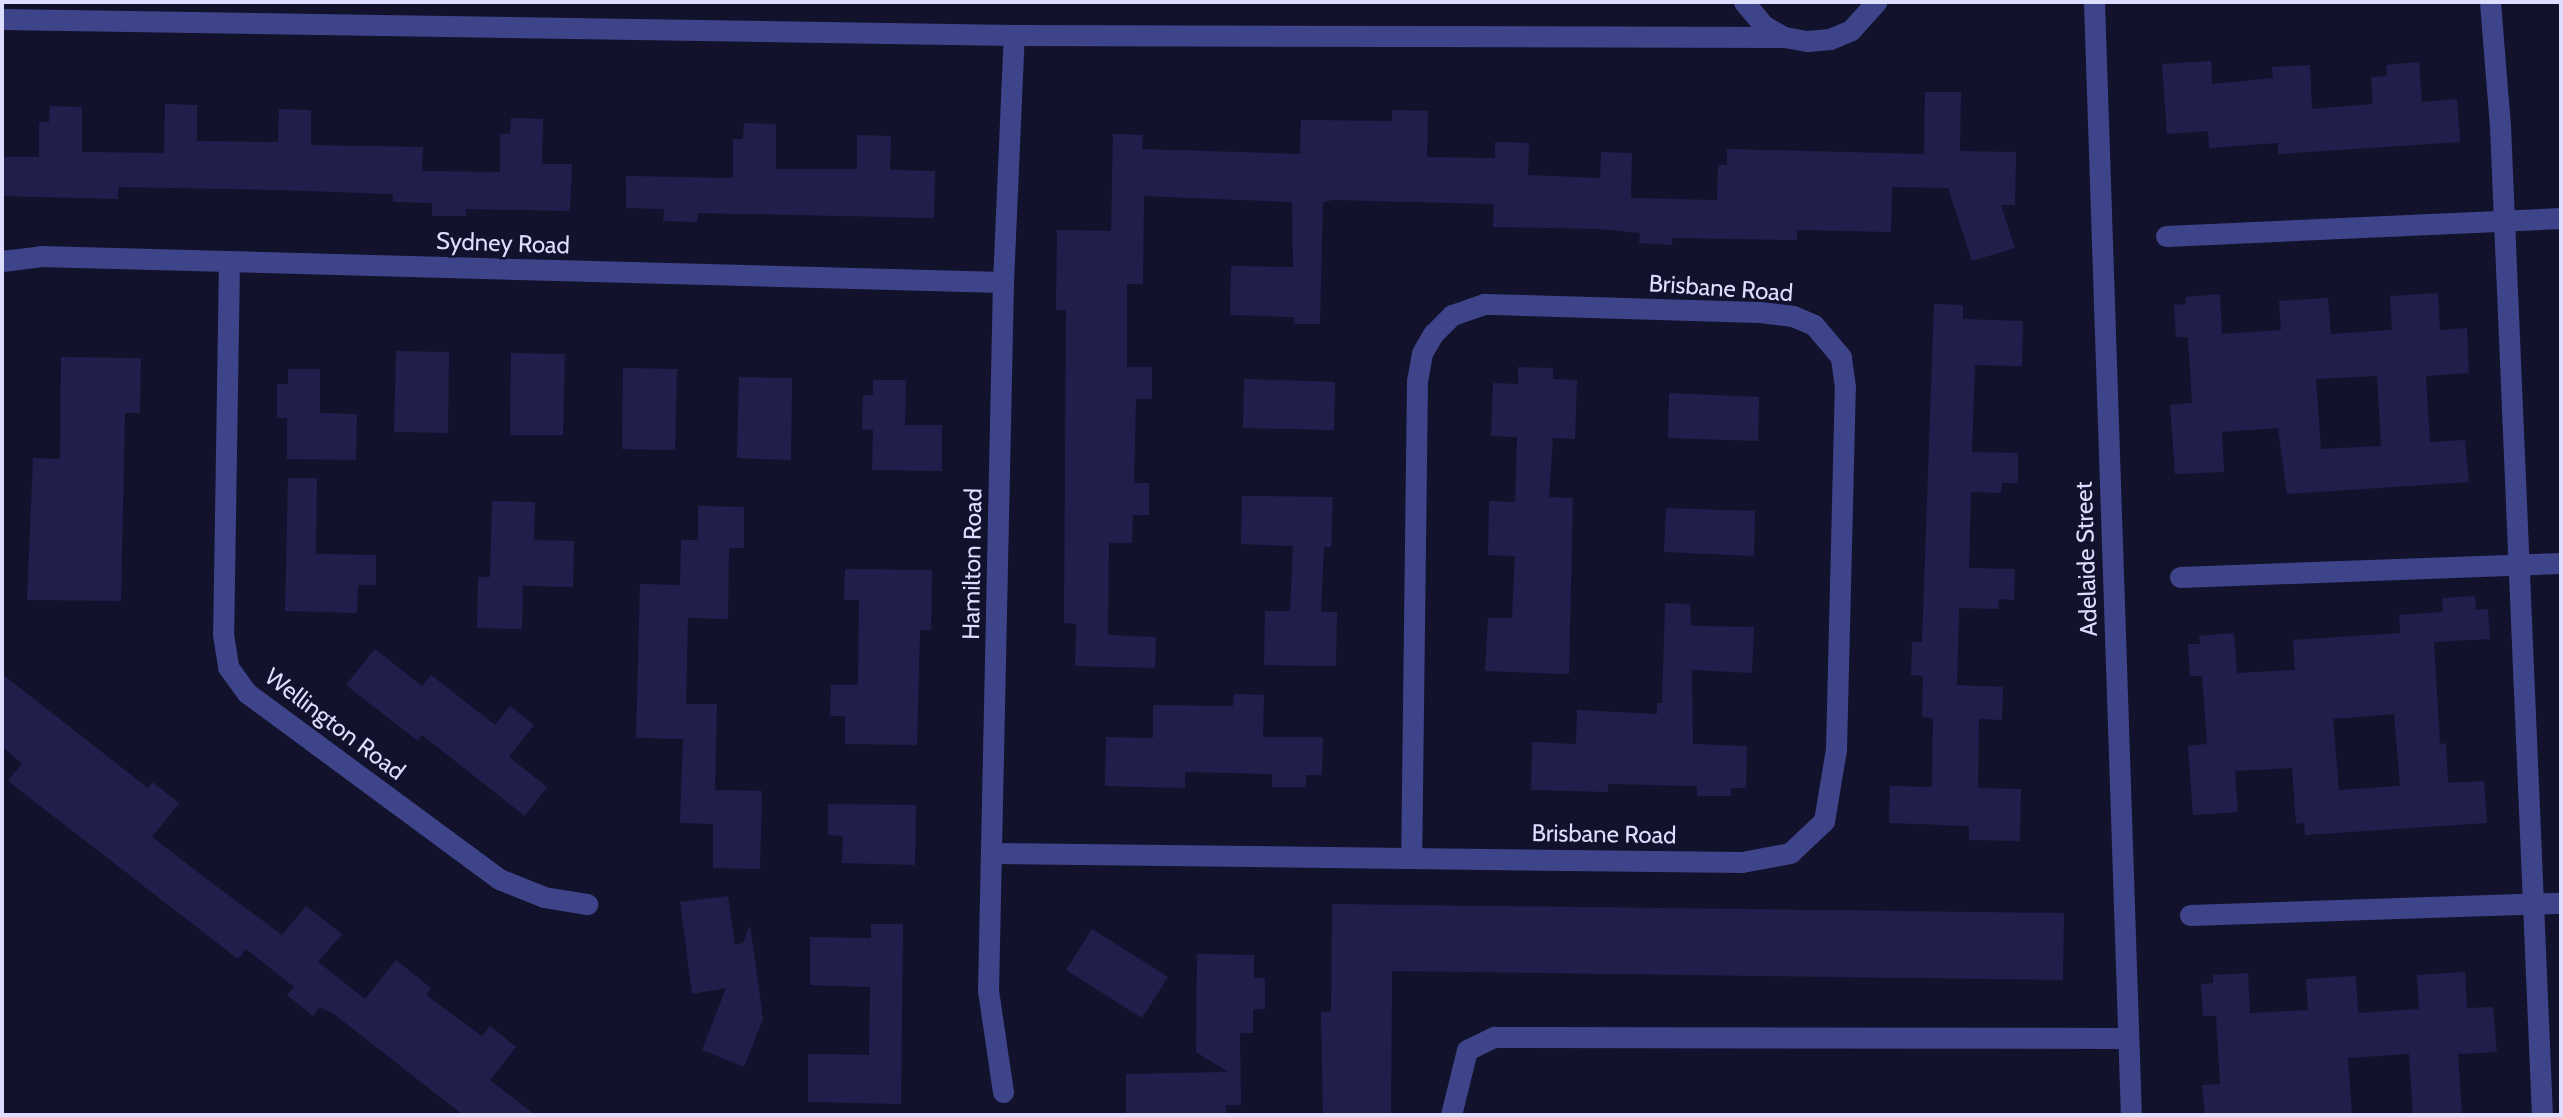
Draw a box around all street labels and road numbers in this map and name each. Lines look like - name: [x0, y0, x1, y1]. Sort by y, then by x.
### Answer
- street label: Sydney Road: [436, 226, 570, 260]
- street label: Brisbane Road: [1648, 269, 1794, 307]
- street label: Adelaide Street: [2069, 481, 2103, 637]
- street label: Hamilton Road: [956, 488, 988, 640]
- street label: Wellington Road: [259, 662, 411, 786]
- street label: Brisbane Road: [1531, 818, 1677, 850]

